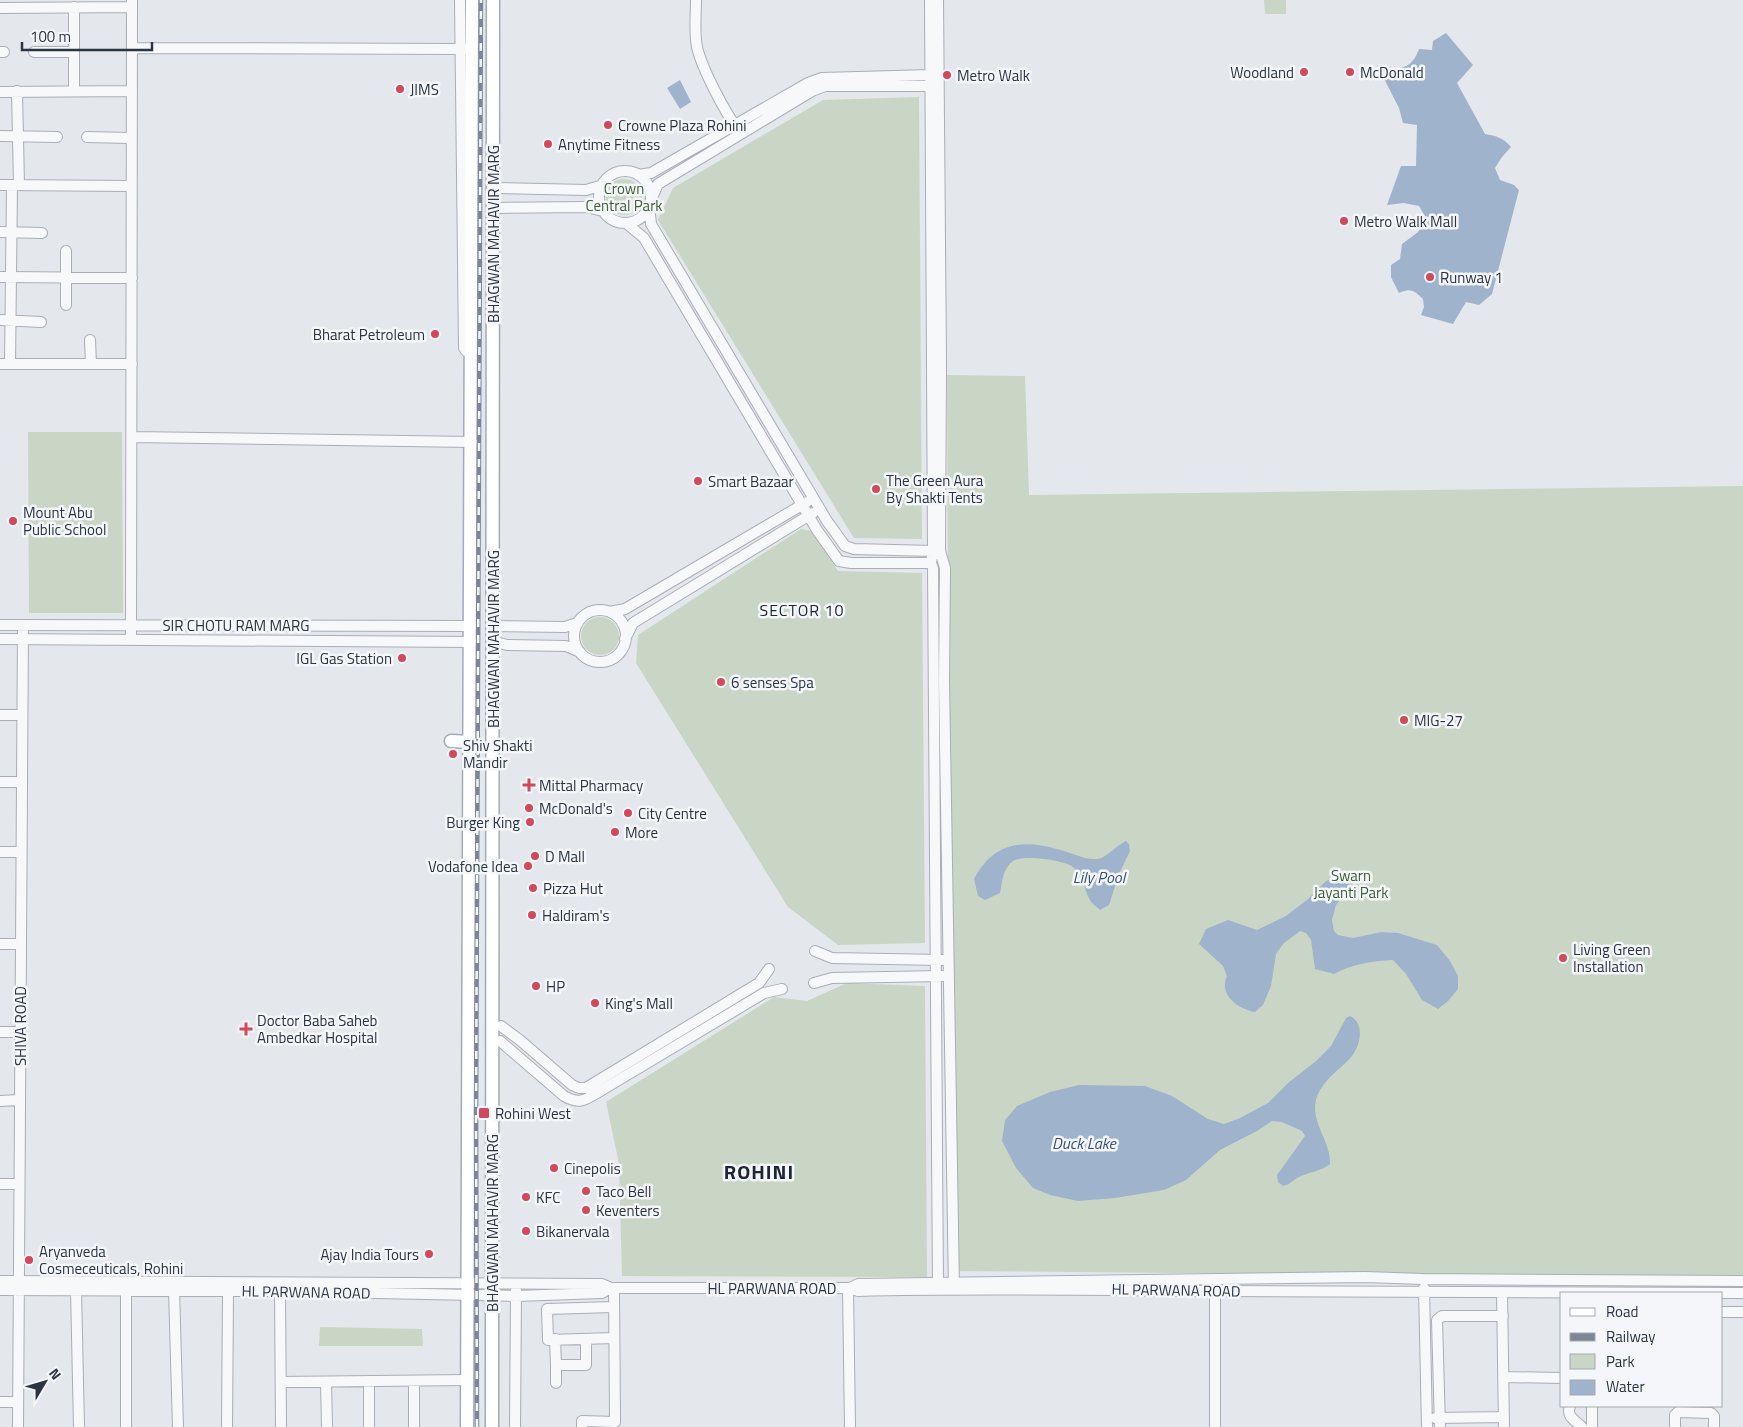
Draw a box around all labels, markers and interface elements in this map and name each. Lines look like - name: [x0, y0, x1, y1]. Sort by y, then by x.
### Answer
- scale bar: [22, 20, 152, 52]
- text: 100 m: [30, 25, 71, 48]
- place label: Woodland: [1230, 61, 1294, 84]
- place label: McDonald: [1360, 61, 1424, 84]
- place label: Metro Walk: [957, 64, 1030, 87]
- marker: Woodland: [1298, 66, 1310, 78]
- marker: McDonald: [1344, 66, 1356, 78]
- marker: Metro Walk: [941, 69, 953, 81]
- place label: JIMS: [410, 78, 439, 101]
- marker: JIMS: [394, 83, 406, 95]
- place label: Crowne Plaza Rohini: [618, 114, 747, 137]
- marker: Crowne Plaza Rohini: [602, 119, 614, 131]
- place label: Anytime Fitness: [558, 133, 660, 156]
- marker: Anytime Fitness: [542, 138, 554, 150]
- street label: BHAGWAN MAHAVIR MARG: [482, 145, 505, 323]
- park label: Crown Central Park: [585, 177, 663, 217]
- place label: Metro Walk Mall: [1354, 210, 1457, 233]
- marker: Metro Walk Mall: [1338, 215, 1350, 227]
- place label: Runway 1: [1440, 266, 1503, 289]
- marker: Runway 1: [1424, 271, 1436, 283]
- place label: Bharat Petroleum: [313, 323, 425, 346]
- marker: Bharat Petroleum: [429, 328, 441, 340]
- place label: The Green Aura By Shakti Tents: [886, 469, 984, 509]
- place label: Smart Bazaar: [708, 470, 794, 493]
- marker: Smart Bazaar: [692, 475, 704, 487]
- marker: The Green Aura By Shakti Tents: [870, 483, 882, 495]
- place label: Mount Abu Public School: [23, 501, 106, 541]
- marker: Mount Abu Public School: [7, 515, 19, 527]
- street label: BHAGWAN MAHAVIR MARG: [482, 550, 505, 728]
- district label: SECTOR 10: [759, 598, 845, 622]
- street label: SIR CHOTU RAM MARG: [162, 614, 310, 637]
- place label: IGL Gas Station: [296, 647, 392, 670]
- marker: IGL Gas Station: [396, 652, 408, 664]
- place label: 6 senses Spa: [731, 671, 814, 694]
- marker: 6 senses Spa: [715, 676, 727, 688]
- place label: MIG-27: [1414, 709, 1463, 732]
- marker: MIG-27: [1398, 714, 1410, 726]
- place label: Shiv Shakti Mandir: [463, 734, 532, 774]
- marker: Shiv Shakti Mandir: [447, 748, 459, 760]
- place label: Mittal Pharmacy: [539, 774, 643, 797]
- marker: Mittal Pharmacy: [523, 779, 535, 791]
- place label: McDonald's: [539, 797, 613, 820]
- marker: McDonald's: [523, 802, 535, 814]
- place label: City Centre: [638, 802, 707, 825]
- marker: City Centre: [622, 807, 634, 819]
- place label: Burger King: [446, 811, 520, 834]
- marker: Burger King: [524, 816, 536, 828]
- place label: More: [625, 821, 658, 844]
- marker: More: [609, 826, 621, 838]
- place label: D Mall: [545, 845, 585, 868]
- marker: D Mall: [529, 850, 541, 862]
- place label: Vodafone Idea: [428, 855, 518, 878]
- marker: Vodafone Idea: [522, 860, 534, 872]
- park label: Swarn Jayanti Park: [1314, 864, 1388, 904]
- water label: Lily Pool: [1073, 865, 1127, 889]
- place label: Pizza Hut: [543, 877, 604, 900]
- marker: Pizza Hut: [527, 882, 539, 894]
- place label: Haldiram's: [542, 904, 609, 927]
- marker: Haldiram's: [526, 909, 538, 921]
- place label: Living Green Installation: [1573, 938, 1651, 978]
- marker: Living Green Installation: [1557, 952, 1569, 964]
- place label: HP: [546, 975, 565, 998]
- marker: HP: [530, 980, 542, 992]
- street label: SHIVA ROAD: [9, 986, 32, 1066]
- place label: King's Mall: [605, 992, 673, 1015]
- marker: King's Mall: [589, 997, 601, 1009]
- place label: Doctor Baba Saheb Ambedkar Hospital: [257, 1009, 378, 1049]
- marker: Doctor Baba Saheb Ambedkar Hospital: [239, 1022, 253, 1036]
- place label: Rohini West: [495, 1102, 572, 1125]
- marker: Rohini West: [477, 1106, 491, 1120]
- water label: Duck Lake: [1052, 1131, 1118, 1155]
- street label: BHAGWAN MAHAVIR MARG: [481, 1134, 504, 1312]
- district label: ROHINI: [724, 1156, 794, 1187]
- place label: Cinepolis: [564, 1157, 621, 1180]
- marker: Cinepolis: [548, 1162, 560, 1174]
- place label: Taco Bell: [596, 1180, 652, 1203]
- marker: Taco Bell: [580, 1185, 592, 1197]
- place label: KFC: [536, 1186, 560, 1209]
- marker: KFC: [520, 1191, 532, 1203]
- place label: Keventers: [596, 1199, 659, 1222]
- marker: Keventers: [580, 1204, 592, 1216]
- place label: Bikanervala: [536, 1220, 610, 1243]
- marker: Bikanervala: [520, 1225, 532, 1237]
- place label: Aryanveda Cosmeceuticals, Rohini: [39, 1240, 183, 1280]
- place label: Ajay India Tours: [320, 1243, 419, 1266]
- marker: Ajay India Tours: [423, 1248, 435, 1260]
- marker: Aryanveda Cosmeceuticals, Rohini: [23, 1254, 35, 1266]
- street label: HL PARWANA ROAD: [707, 1277, 837, 1300]
- street label: HL PARWANA ROAD: [1111, 1277, 1241, 1303]
- street label: HL PARWANA ROAD: [241, 1279, 371, 1305]
- legend: [1560, 1292, 1723, 1407]
- text: Road: [1606, 1300, 1638, 1323]
- text: Railway: [1606, 1325, 1656, 1348]
- text: Park: [1606, 1350, 1635, 1373]
- north arrow: [20, 1357, 70, 1407]
- text: N: [44, 1363, 67, 1384]
- text: Water: [1606, 1375, 1645, 1398]

